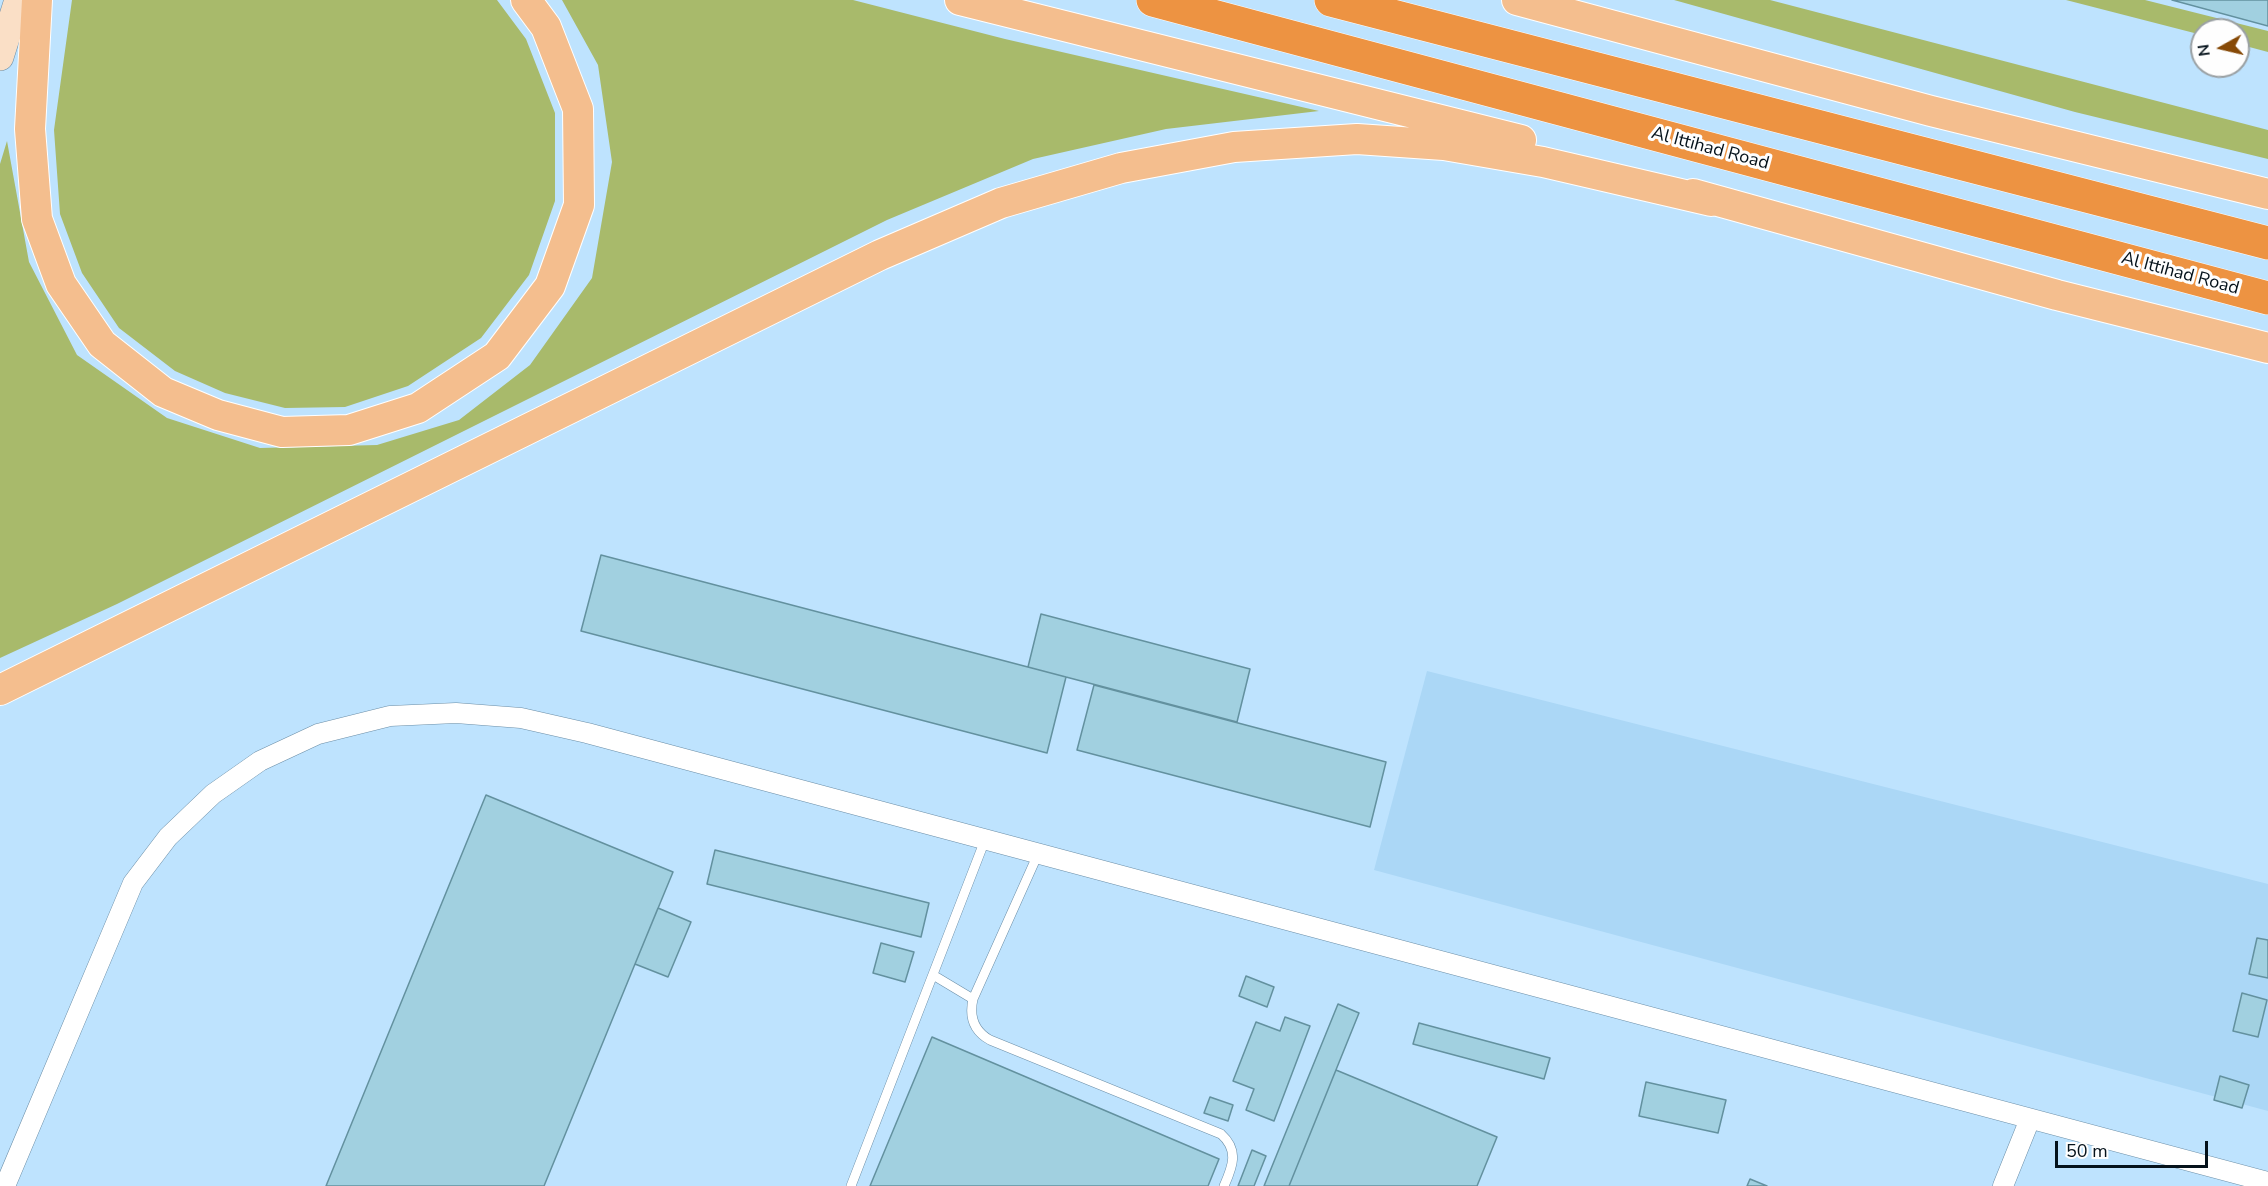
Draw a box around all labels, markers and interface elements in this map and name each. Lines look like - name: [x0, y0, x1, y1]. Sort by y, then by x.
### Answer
- north arrow: [2190, 18, 2250, 78]
- text: N: [2192, 43, 2216, 58]
- street label: Al Ittihad Road: [1649, 123, 1771, 175]
- street label: Al Ittihad Road: [2119, 248, 2241, 300]
- scale bar: [2058, 1129, 2211, 1167]
- text: 50 m: [2066, 1139, 2108, 1163]

